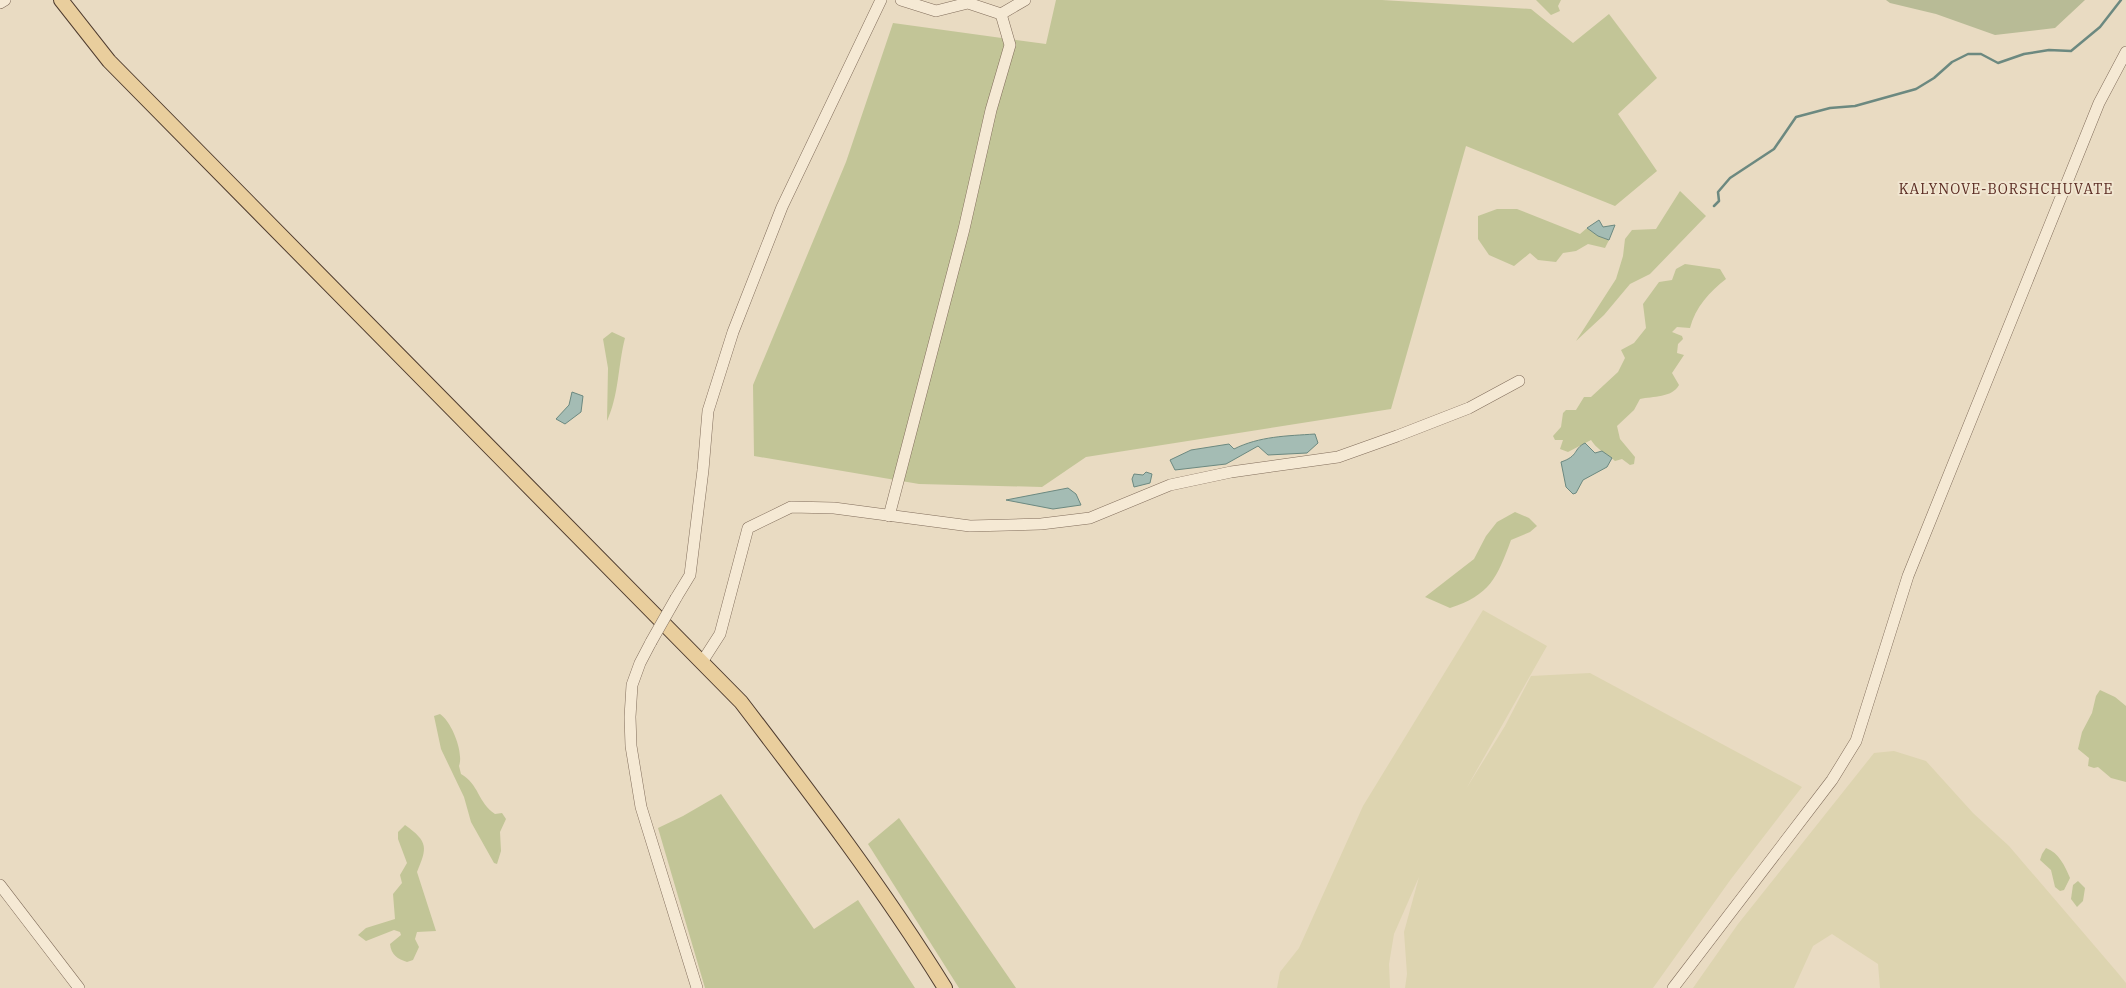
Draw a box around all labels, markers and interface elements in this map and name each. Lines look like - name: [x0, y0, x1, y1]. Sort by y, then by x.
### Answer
- district label: KALYNOVE-BORSHCHUVATE: [1899, 180, 2113, 198]

